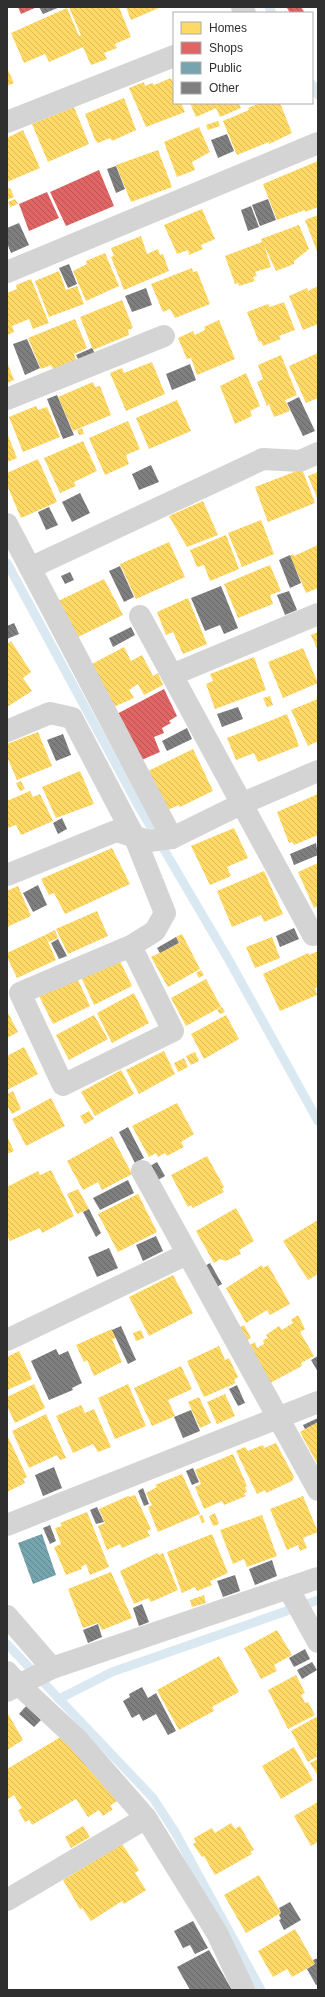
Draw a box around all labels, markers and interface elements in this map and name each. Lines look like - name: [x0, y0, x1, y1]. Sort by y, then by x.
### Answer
- legend: [173, 12, 313, 104]
- text: Homes: [209, 21, 247, 35]
- text: Shops: [209, 41, 243, 55]
- text: Public: [209, 61, 242, 75]
- text: Other: [209, 81, 239, 95]

